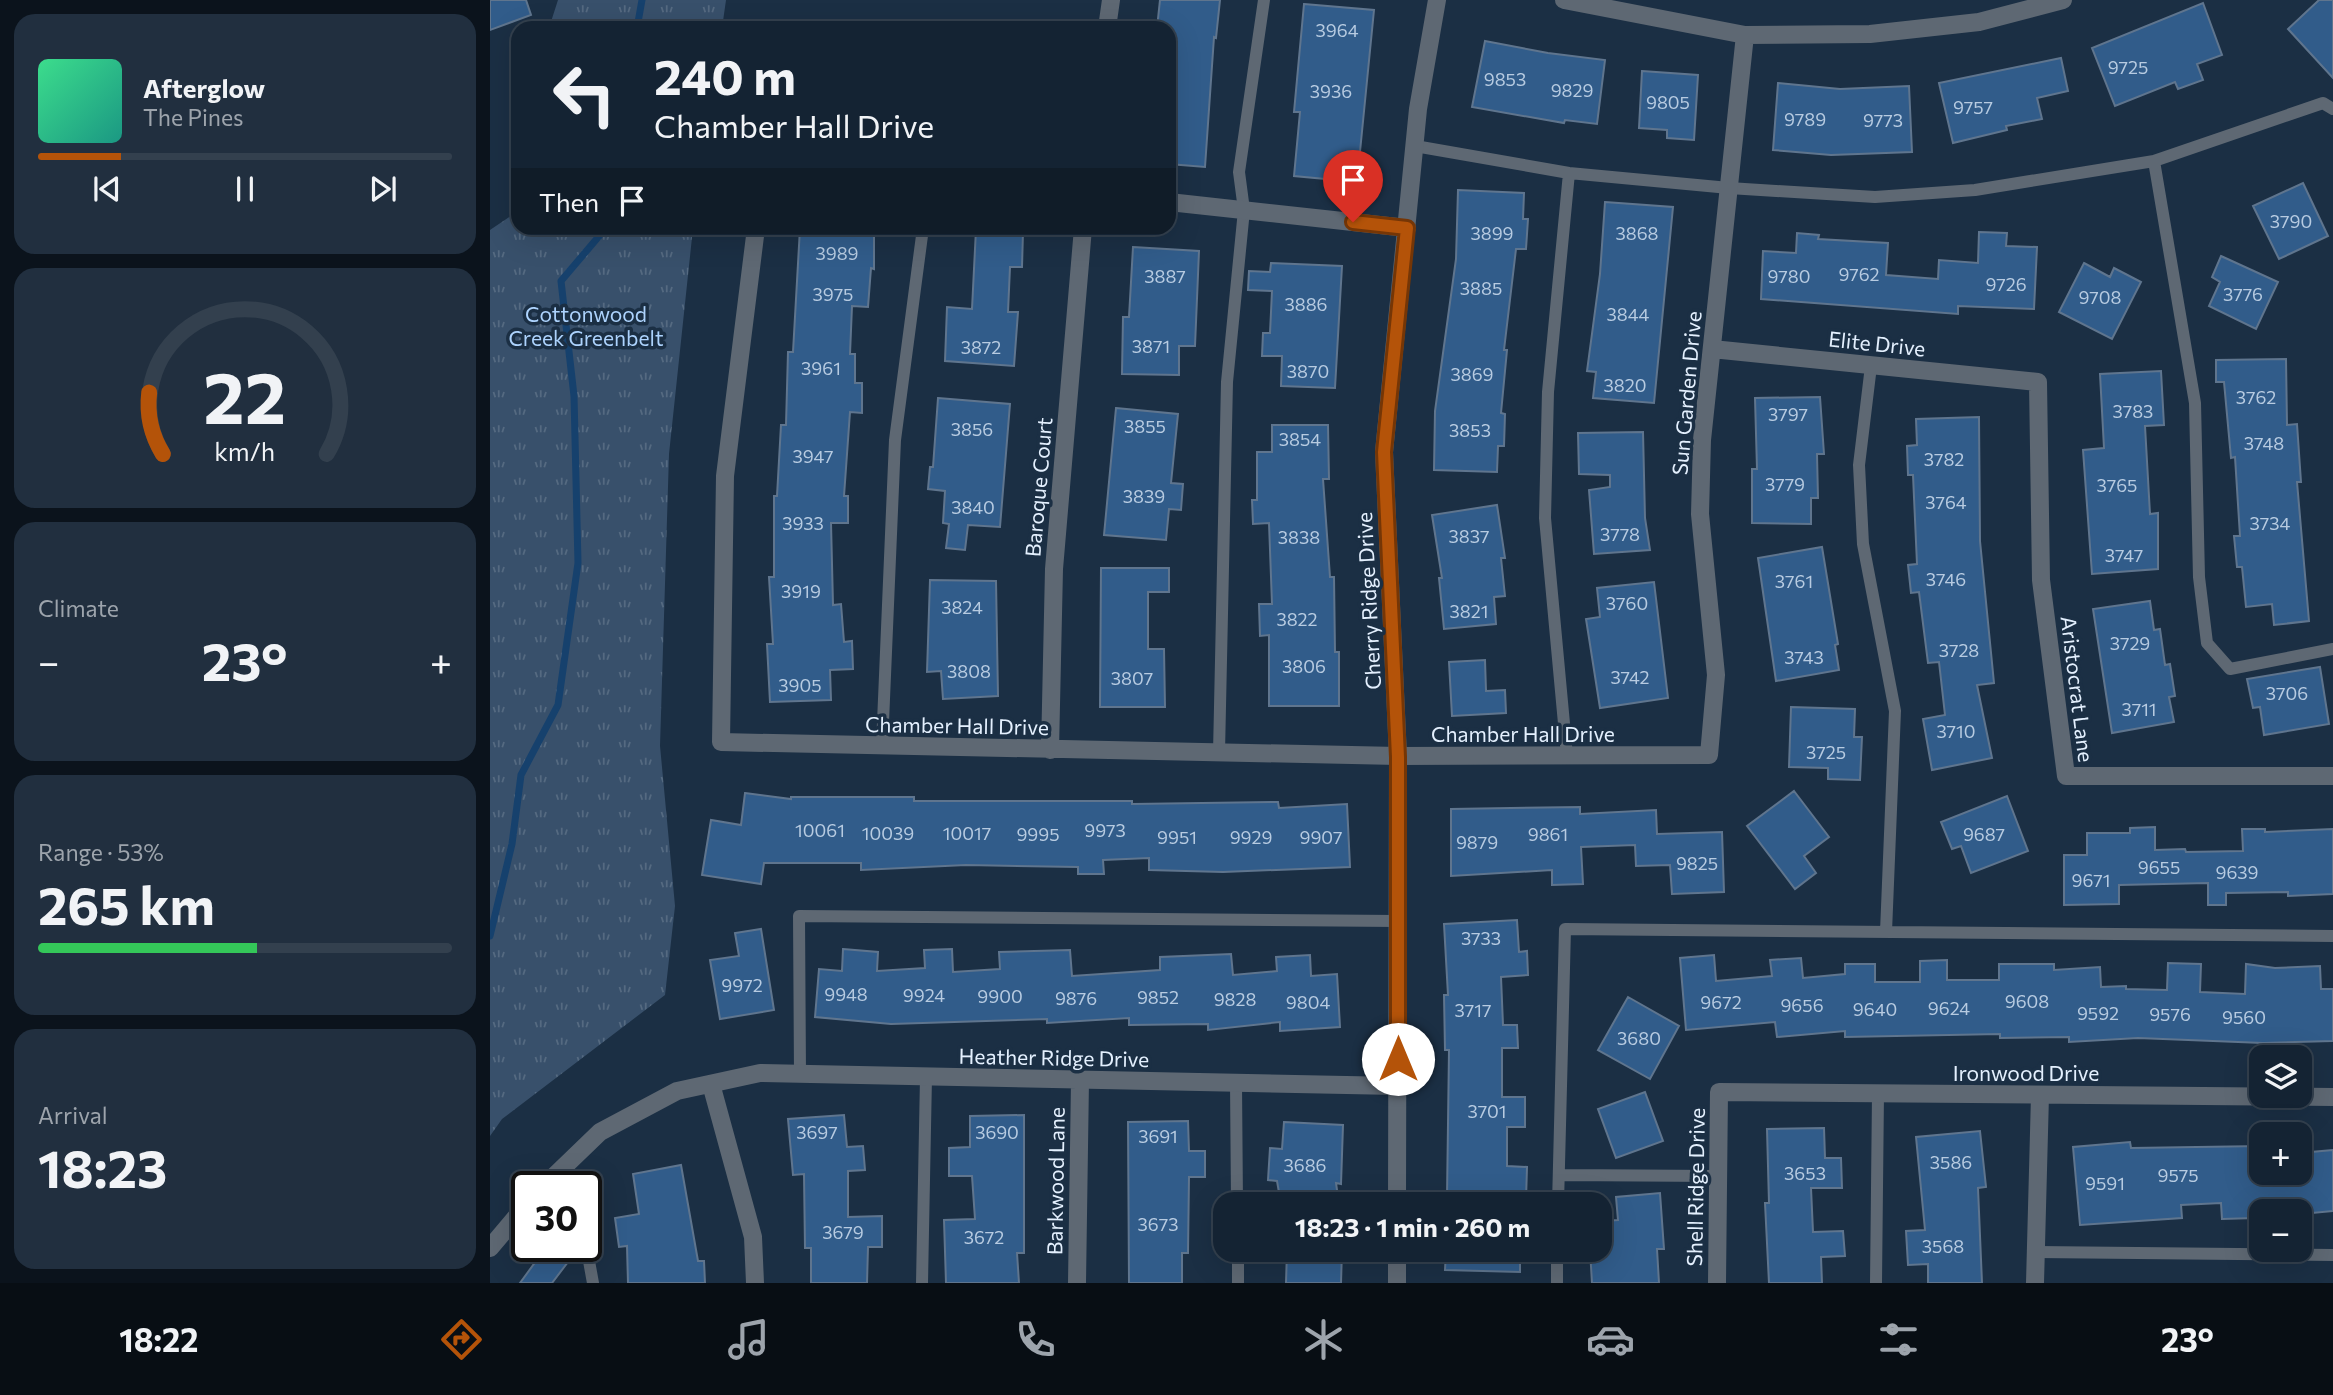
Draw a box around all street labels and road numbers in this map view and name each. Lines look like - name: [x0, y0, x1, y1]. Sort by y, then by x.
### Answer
- street label: Sun Garden Drive: [1666, 310, 1706, 476]
- street label: Elite Drive: [1827, 325, 1927, 361]
- street label: Baroque Court: [1019, 416, 1057, 558]
- street label: Cherry Ridge Drive: [1351, 512, 1385, 690]
- street label: Aristocrat Lane: [2057, 614, 2099, 764]
- street label: Chamber Hall Drive: [865, 711, 1049, 739]
- street label: Chamber Hall Drive: [1431, 721, 1615, 746]
- street label: Heather Ridge Drive: [959, 1043, 1149, 1071]
- street label: Ironwood Drive: [1953, 1060, 2099, 1085]
- street label: Barkwood Lane: [1041, 1107, 1069, 1255]
- street label: Shell Ridge Drive: [1681, 1107, 1709, 1267]

